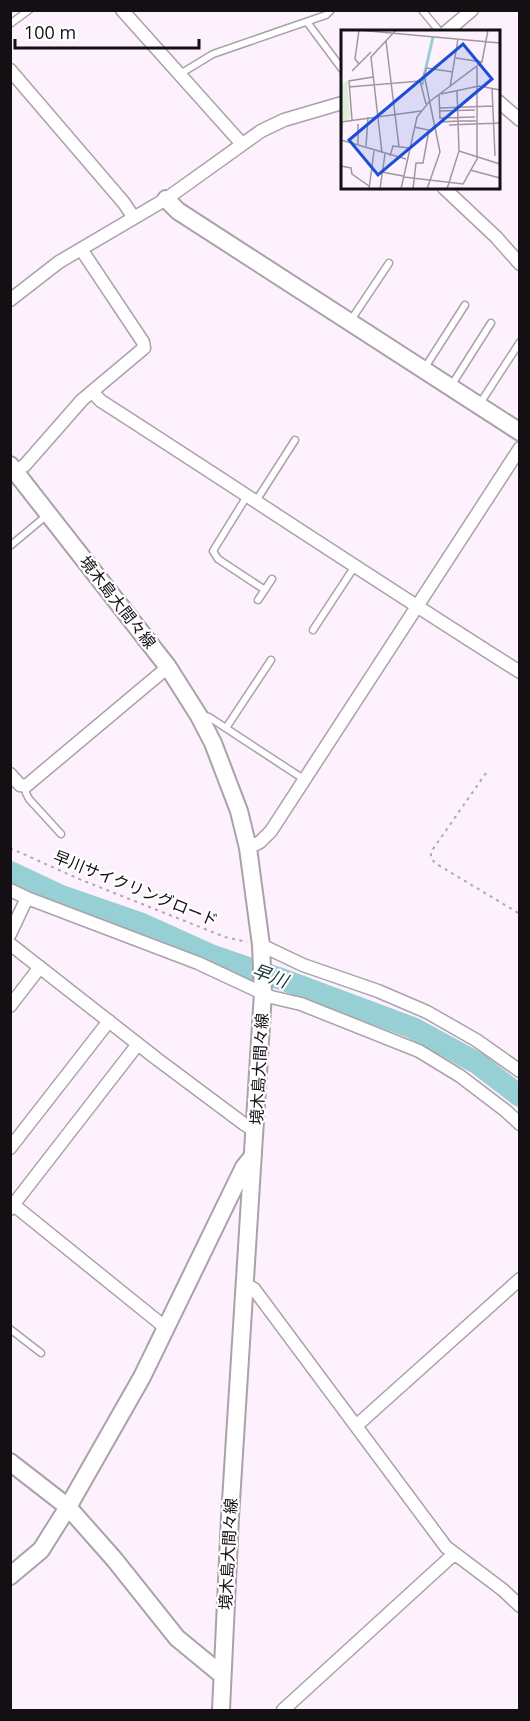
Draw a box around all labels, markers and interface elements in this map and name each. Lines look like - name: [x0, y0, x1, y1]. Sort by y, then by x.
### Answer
- scale bar: [15, 12, 200, 50]
- text: 100 m: [24, 20, 76, 44]
- inset map: [341, 30, 500, 189]
- street label: 境木島大間々線: [75, 551, 161, 653]
- street label: 早川サイクリングロード: [50, 845, 222, 931]
- water label: 早川: [249, 958, 293, 993]
- street label: 境木島大間々線: [245, 1012, 273, 1126]
- street label: 境木島大間々線: [214, 1497, 242, 1611]

